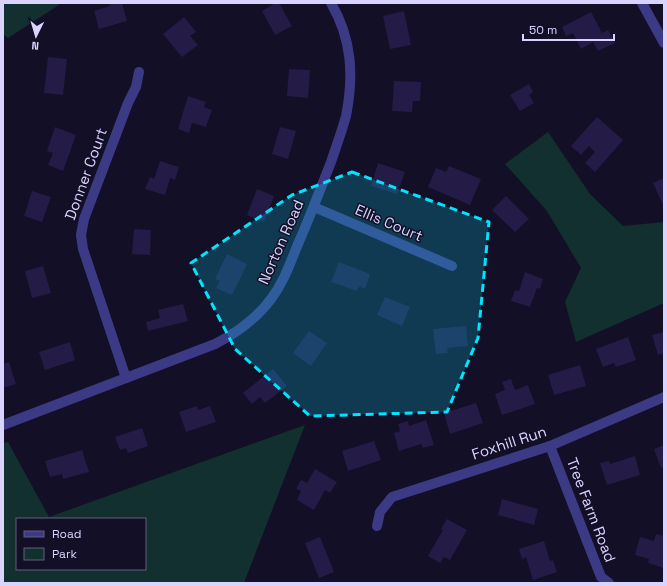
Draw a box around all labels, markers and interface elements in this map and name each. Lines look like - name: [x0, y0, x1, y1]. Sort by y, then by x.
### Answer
- north arrow: [16, 16, 56, 56]
- scale bar: [523, 16, 614, 42]
- text: 50 m: [529, 22, 557, 38]
- text: N: [31, 39, 39, 53]
- street label: Donner Court: [60, 125, 111, 222]
- street label: Norton Road: [253, 197, 308, 287]
- street label: Ellis Court: [352, 200, 426, 245]
- street label: Foxhill Run: [469, 421, 549, 464]
- street label: Tree Farm Road: [563, 455, 620, 565]
- legend: [16, 518, 146, 570]
- text: Road: [52, 526, 81, 542]
- text: Park: [52, 546, 77, 562]

